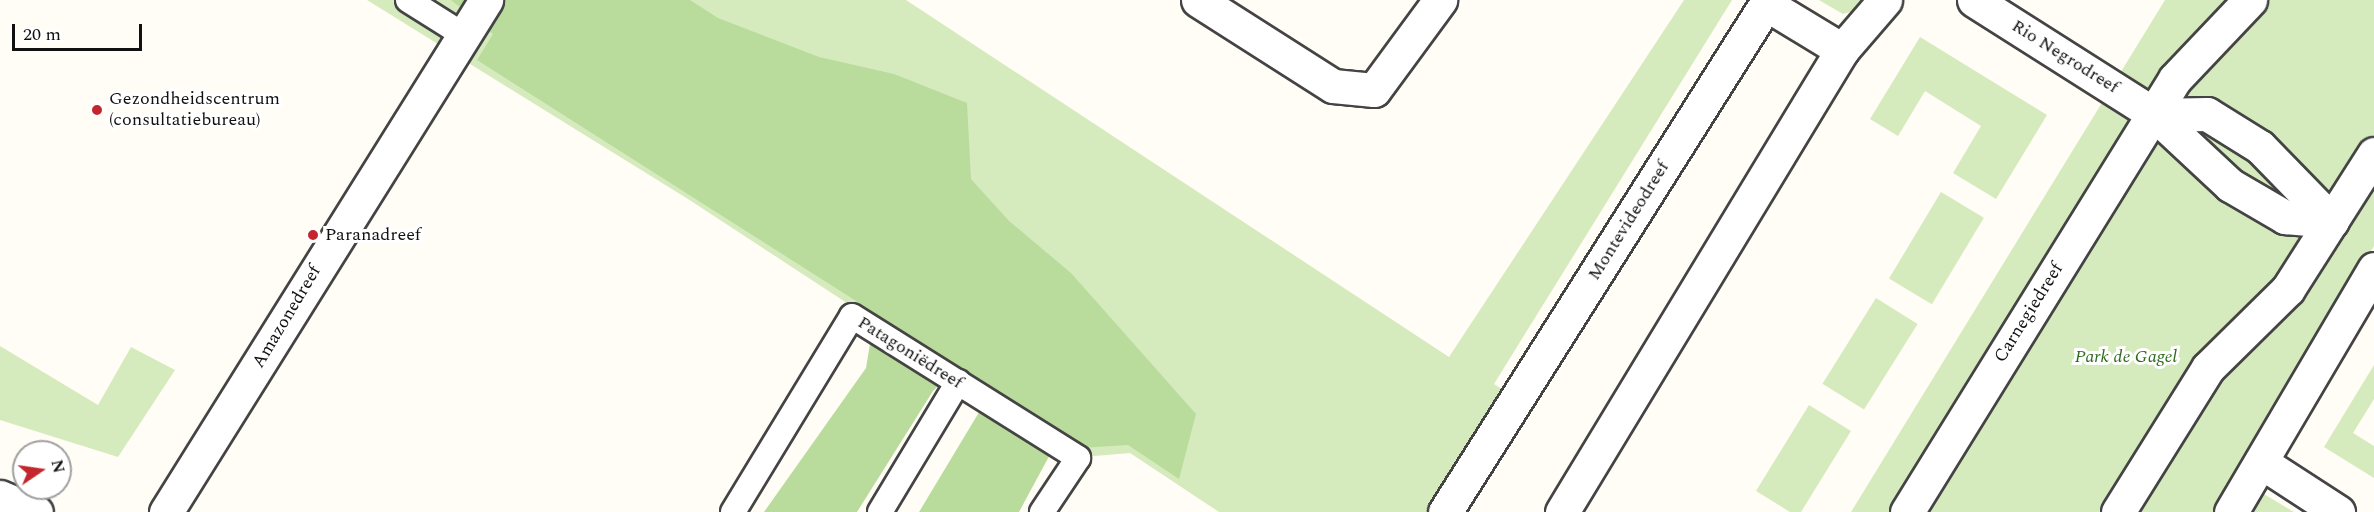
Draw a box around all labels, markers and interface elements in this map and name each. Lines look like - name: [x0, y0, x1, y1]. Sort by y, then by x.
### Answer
- scale bar: [15, 12, 146, 50]
- street label: Rio Negrodreef: [2007, 15, 2123, 99]
- text: 20 m: [23, 21, 61, 48]
- place label: Gezondheidscentrum (consultatiebureau): [109, 89, 280, 132]
- marker: Gezondheidscentrum (consultatiebureau): [90, 103, 104, 117]
- street label: Montevideodreef: [1584, 158, 1674, 284]
- place label: Paranadreef: [325, 224, 421, 246]
- marker: Paranadreef: [306, 228, 320, 242]
- street label: Carnegiedreef: [1990, 259, 2068, 367]
- street label: Amazonedreef: [248, 262, 326, 372]
- street label: Patagoniëdreef: [853, 312, 967, 394]
- park label: Park de Gagel: [2075, 346, 2177, 368]
- north arrow: [12, 440, 72, 500]
- text: N: [44, 457, 71, 475]

